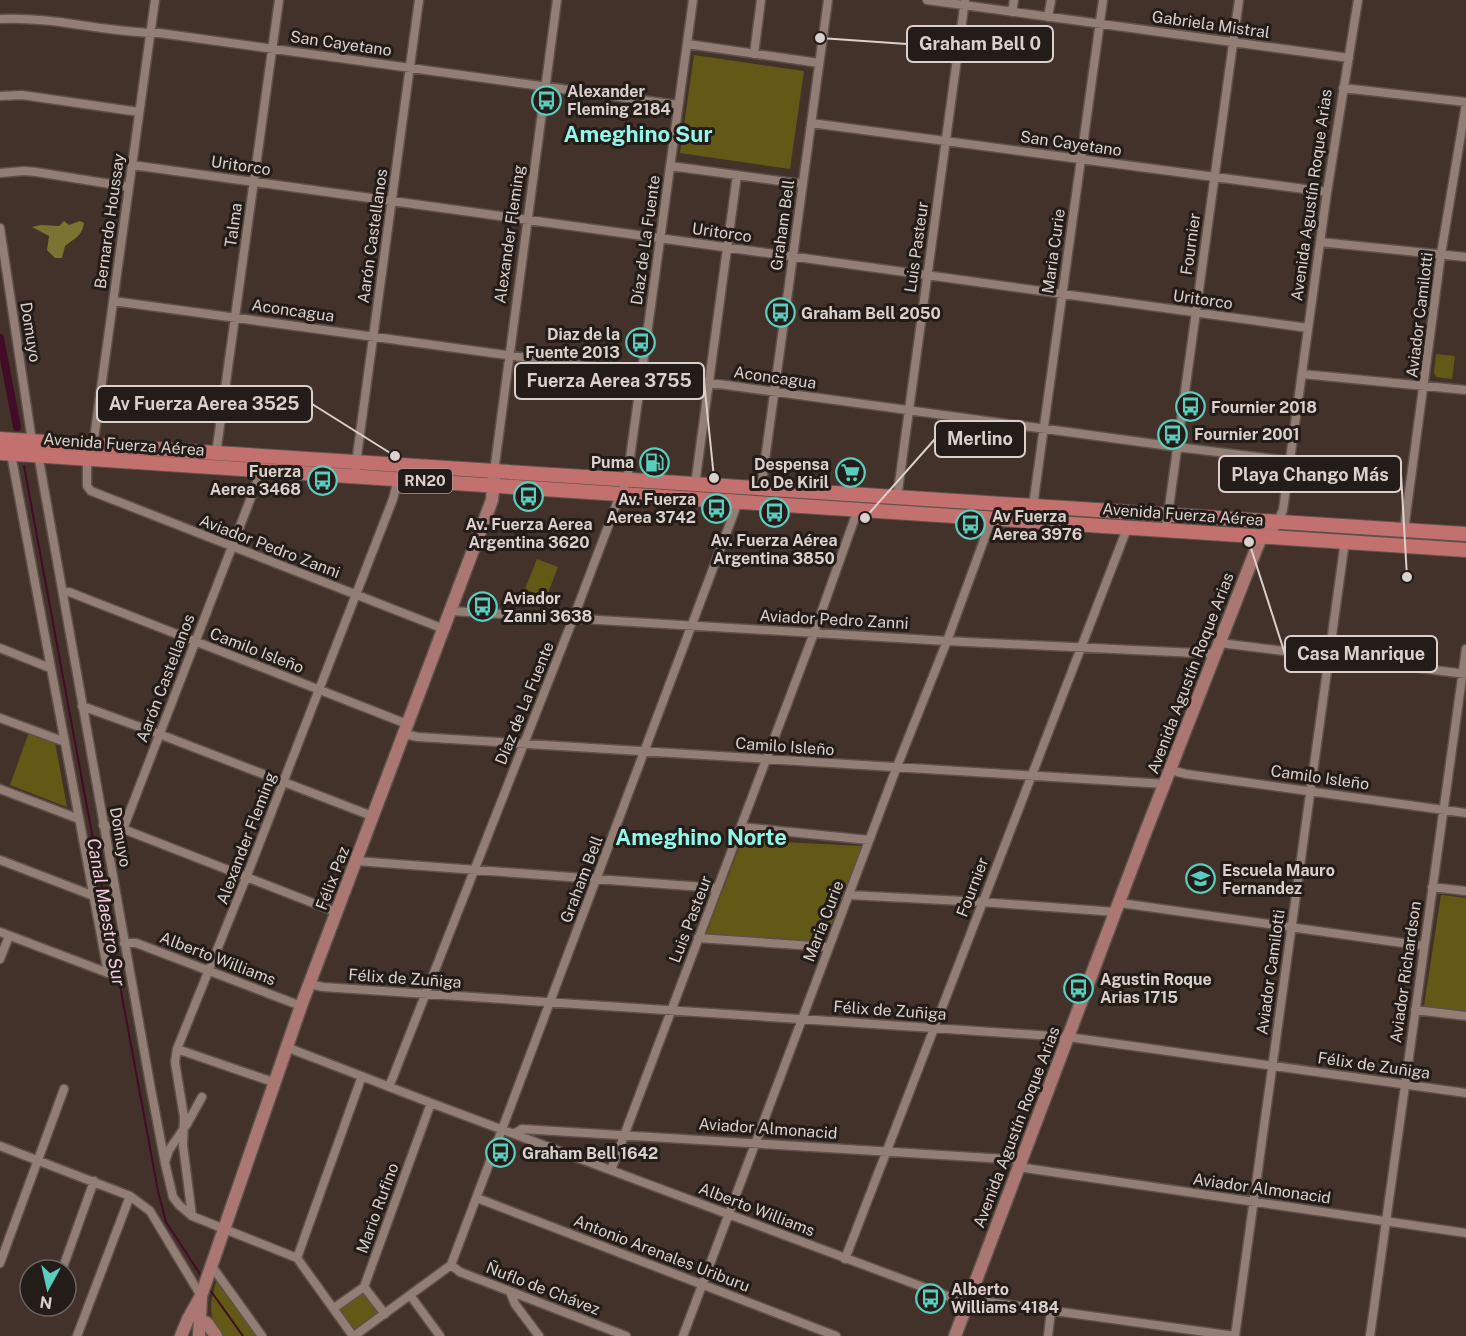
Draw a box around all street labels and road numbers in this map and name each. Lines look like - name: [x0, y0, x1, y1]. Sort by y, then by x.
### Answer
- street label: Gabriela Mistral: [1151, 7, 1271, 42]
- street label: San Cayetano: [289, 27, 393, 60]
- street label: Avenida Agustín Roque Arias: [1287, 88, 1336, 302]
- street label: San Cayetano: [1019, 127, 1123, 160]
- street label: Bernardo Houssay: [91, 152, 128, 290]
- street label: Uritorco: [210, 152, 272, 179]
- street label: Alexander Fleming: [490, 163, 529, 305]
- street label: Aarón Castellanos: [354, 168, 391, 305]
- street label: Díaz de La Fuente: [627, 174, 664, 306]
- street label: Graham Bell: [767, 178, 798, 272]
- street label: Luis Pasteur: [901, 200, 932, 294]
- street label: Talma: [221, 202, 246, 249]
- street label: Maria Curie: [1038, 207, 1069, 295]
- street label: Fournier: [1177, 212, 1204, 276]
- street label: Uritorco: [691, 219, 753, 246]
- street label: Aviador Camilotti: [1402, 251, 1437, 379]
- street label: Uritorco: [1172, 286, 1234, 313]
- street label: Aconcagua: [250, 295, 336, 326]
- street label: Domuyo: [16, 301, 45, 364]
- street label: Aconcagua: [732, 362, 818, 393]
- street label: Avenida Fuerza Aérea: [43, 429, 205, 460]
- road number: RN20: [398, 469, 452, 493]
- street label: Avenida Fuerza Aérea: [1102, 499, 1264, 530]
- street label: Aviador Pedro Zanni: [197, 511, 343, 582]
- street label: Avenida Agustín Roque Arias: [1143, 570, 1238, 776]
- street label: Aviador Pedro Zanni: [759, 606, 909, 633]
- street label: Aarón Castellanos: [132, 611, 199, 745]
- street label: Camilo Isleño: [207, 624, 307, 677]
- street label: Díaz de La Fuente: [491, 639, 558, 767]
- street label: Camilo Isleño: [735, 734, 835, 759]
- street label: Camilo Isleño: [1269, 761, 1370, 794]
- street label: Alexander Fleming: [213, 769, 280, 907]
- street label: Domuyo: [106, 806, 135, 869]
- street label: Graham Bell: [556, 833, 607, 925]
- street label: Félix Paz: [312, 843, 353, 913]
- street label: Fournier: [952, 855, 993, 920]
- street label: Luis Pasteur: [665, 873, 716, 966]
- street label: Maria Curie: [799, 878, 848, 965]
- street label: Aviador Richardson: [1386, 900, 1425, 1044]
- street label: Aviador Camilotti: [1252, 908, 1289, 1036]
- street label: Alberto Williams: [157, 928, 278, 989]
- street label: Félix de Zuñiga: [348, 965, 462, 992]
- street label: Félix de Zuñiga: [833, 997, 947, 1024]
- street label: Avenida Agustín Roque Arias: [969, 1024, 1064, 1230]
- street label: Félix de Zuñiga: [1316, 1048, 1431, 1083]
- street label: Aviador Almonacid: [698, 1114, 838, 1143]
- street label: Mario Rufino: [352, 1160, 403, 1256]
- street label: Aviador Almonacid: [1192, 1169, 1332, 1208]
- street label: Alberto Williams: [696, 1179, 817, 1240]
- street label: Antonio Arenales Uriburu: [571, 1211, 753, 1296]
- street label: Ñuflo de Chávez: [483, 1257, 603, 1319]

